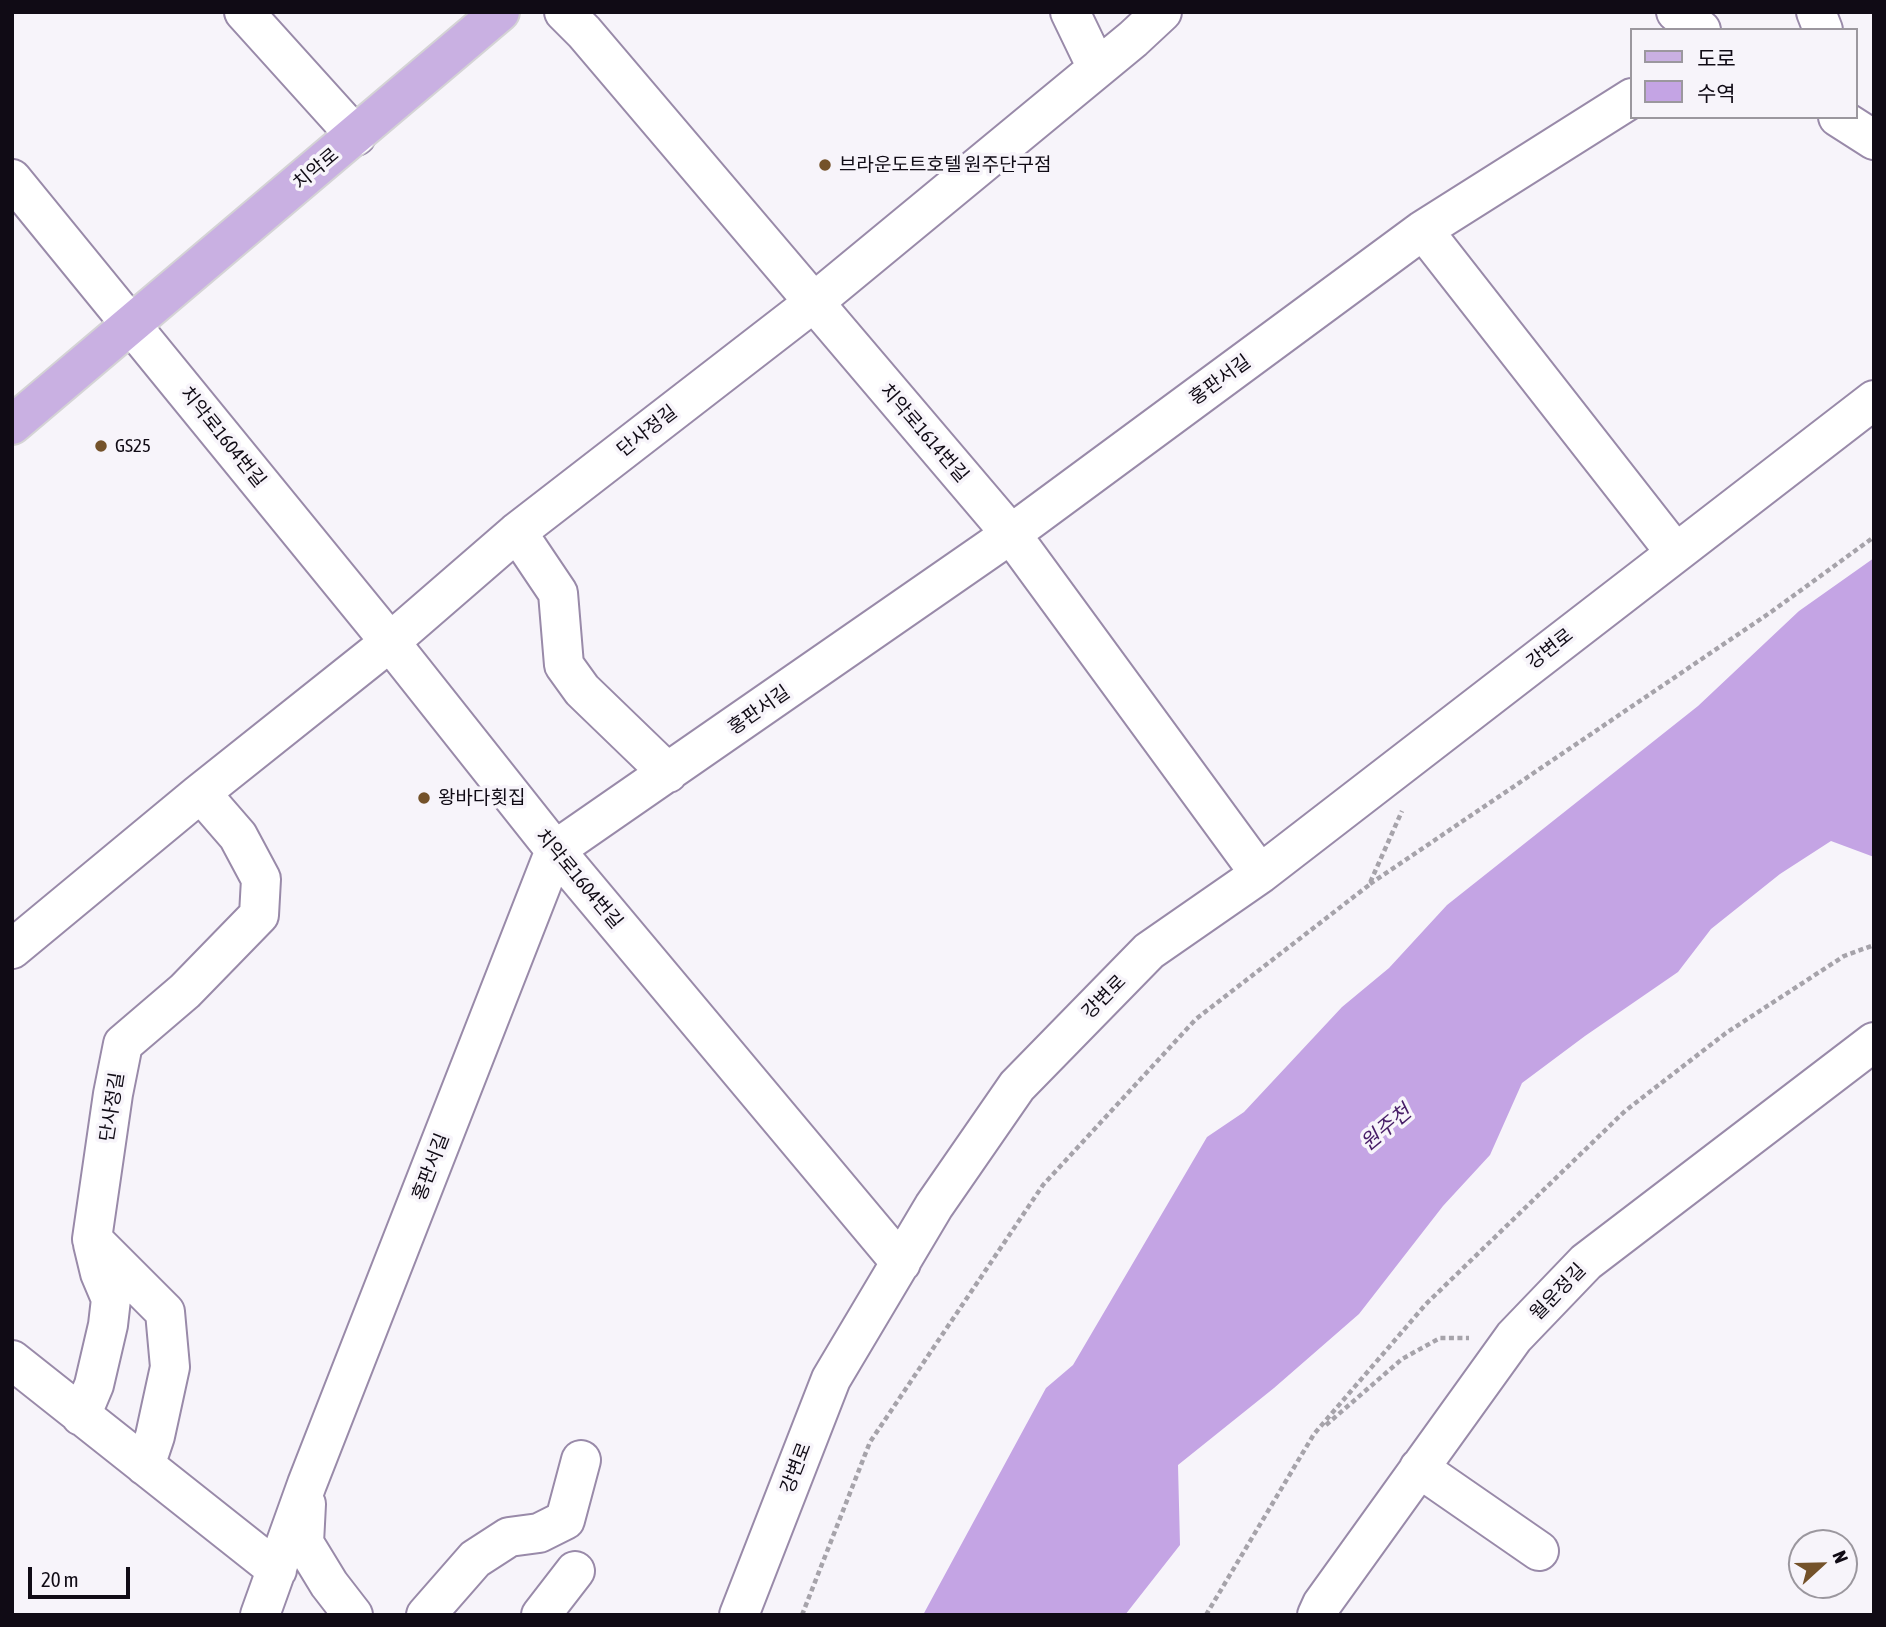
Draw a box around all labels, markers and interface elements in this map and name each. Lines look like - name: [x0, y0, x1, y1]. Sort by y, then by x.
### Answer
- legend: [1630, 28, 1858, 119]
- text: 도로: [1697, 46, 1736, 70]
- text: 수역: [1697, 81, 1736, 105]
- street label: 치악로: [289, 143, 343, 195]
- place label: 브라운도트호텔 원주단구점: [839, 154, 1051, 176]
- marker: 브라운도트호텔 원주단구점: [817, 157, 833, 173]
- street label: 홍판서길: [1185, 350, 1255, 410]
- street label: 치악로1614번길: [875, 379, 973, 487]
- street label: 치악로1604번길: [175, 382, 271, 492]
- street label: 단사정길: [612, 400, 682, 462]
- place label: GS25: [115, 435, 151, 457]
- marker: GS25: [93, 438, 109, 454]
- street label: 강변로: [1522, 624, 1578, 674]
- street label: 홍판서길: [724, 681, 794, 739]
- place label: 왕바다횟집: [438, 787, 525, 809]
- marker: 왕바다횟집: [416, 790, 432, 806]
- street label: 치악로1604번길: [531, 825, 627, 933]
- street label: 강변로: [1077, 970, 1131, 1024]
- street label: 단사정길: [95, 1071, 129, 1143]
- water label: 원주천: [1356, 1100, 1416, 1156]
- street label: 홍판서길: [408, 1130, 454, 1204]
- street label: 월운정길: [1526, 1259, 1590, 1325]
- street label: 강변로: [776, 1439, 816, 1497]
- north arrow: [1788, 1529, 1858, 1599]
- text: N: [1828, 1548, 1853, 1566]
- scale bar: [32, 1554, 133, 1598]
- text: 20 m: [41, 1567, 79, 1591]

